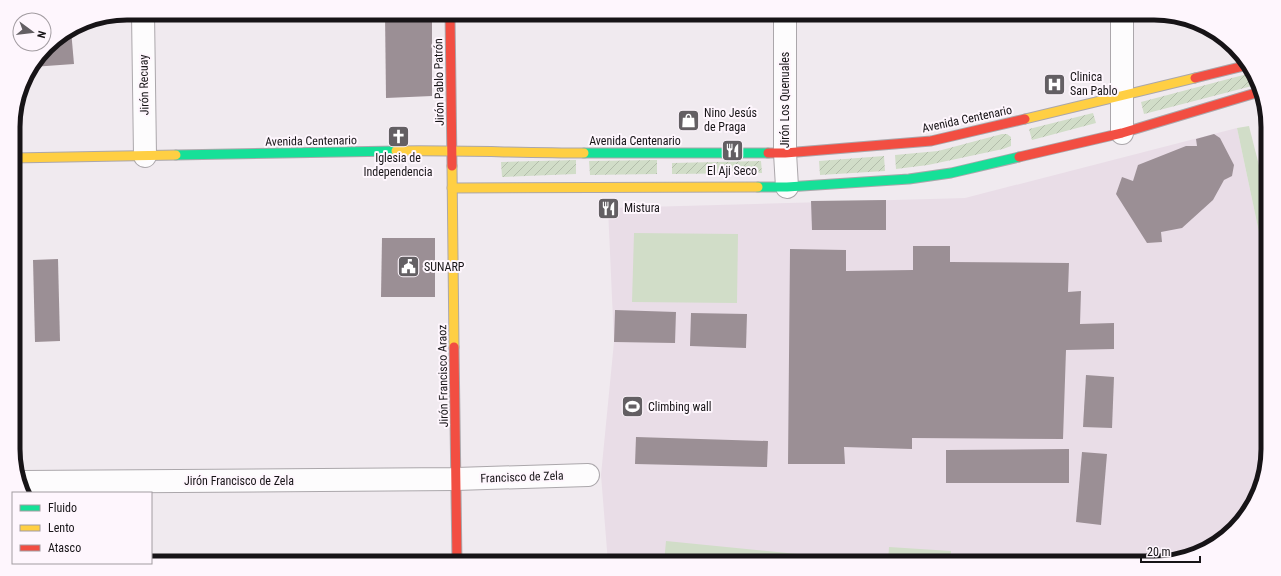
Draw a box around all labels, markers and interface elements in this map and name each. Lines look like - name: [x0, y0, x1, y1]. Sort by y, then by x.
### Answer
- north arrow: [12, 12, 52, 52]
- text: N: [34, 30, 48, 40]
- street label: Jirón Pablo Patrón: [431, 38, 447, 126]
- street label: Jirón Los Quenuales: [778, 52, 792, 148]
- street label: Jirón Recuay: [136, 55, 152, 115]
- place label: Clinica San Pablo: [1070, 70, 1118, 98]
- hospital icon: Clinica San Pablo: [1042, 71, 1068, 97]
- street label: Avenida Centenario: [921, 103, 1013, 135]
- place label: Nino Jesús de Praga: [704, 106, 757, 134]
- shop icon: Nino Jesús de Praga: [675, 107, 701, 133]
- church icon: Iglesia de Independencia: [385, 124, 411, 150]
- street label: Avenida Centenario: [265, 133, 357, 149]
- street label: Avenida Centenario: [589, 134, 681, 148]
- restaurant icon: El Aji Seco: [719, 137, 745, 163]
- place label: Iglesia de Independencia: [363, 151, 433, 179]
- place label: El Aji Seco: [707, 164, 757, 178]
- restaurant icon: Mistura: [595, 195, 621, 221]
- place label: Mistura: [624, 201, 660, 215]
- public building icon: SUNARP: [395, 254, 421, 280]
- place label: SUNARP: [424, 260, 465, 274]
- street label: Jirón Francisco Araoz: [435, 325, 451, 427]
- sports icon: Climbing wall: [619, 394, 645, 420]
- place label: Climbing wall: [648, 400, 712, 414]
- street label: Francisco de Zela: [480, 469, 564, 485]
- street label: Jirón Francisco de Zela: [184, 474, 294, 488]
- legend: [12, 492, 152, 564]
- text: Fluido: [48, 501, 77, 515]
- text: Lento: [48, 521, 75, 535]
- scale bar: [1141, 538, 1200, 564]
- text: Atasco: [48, 541, 81, 555]
- text: 20 m: [1147, 545, 1171, 559]

